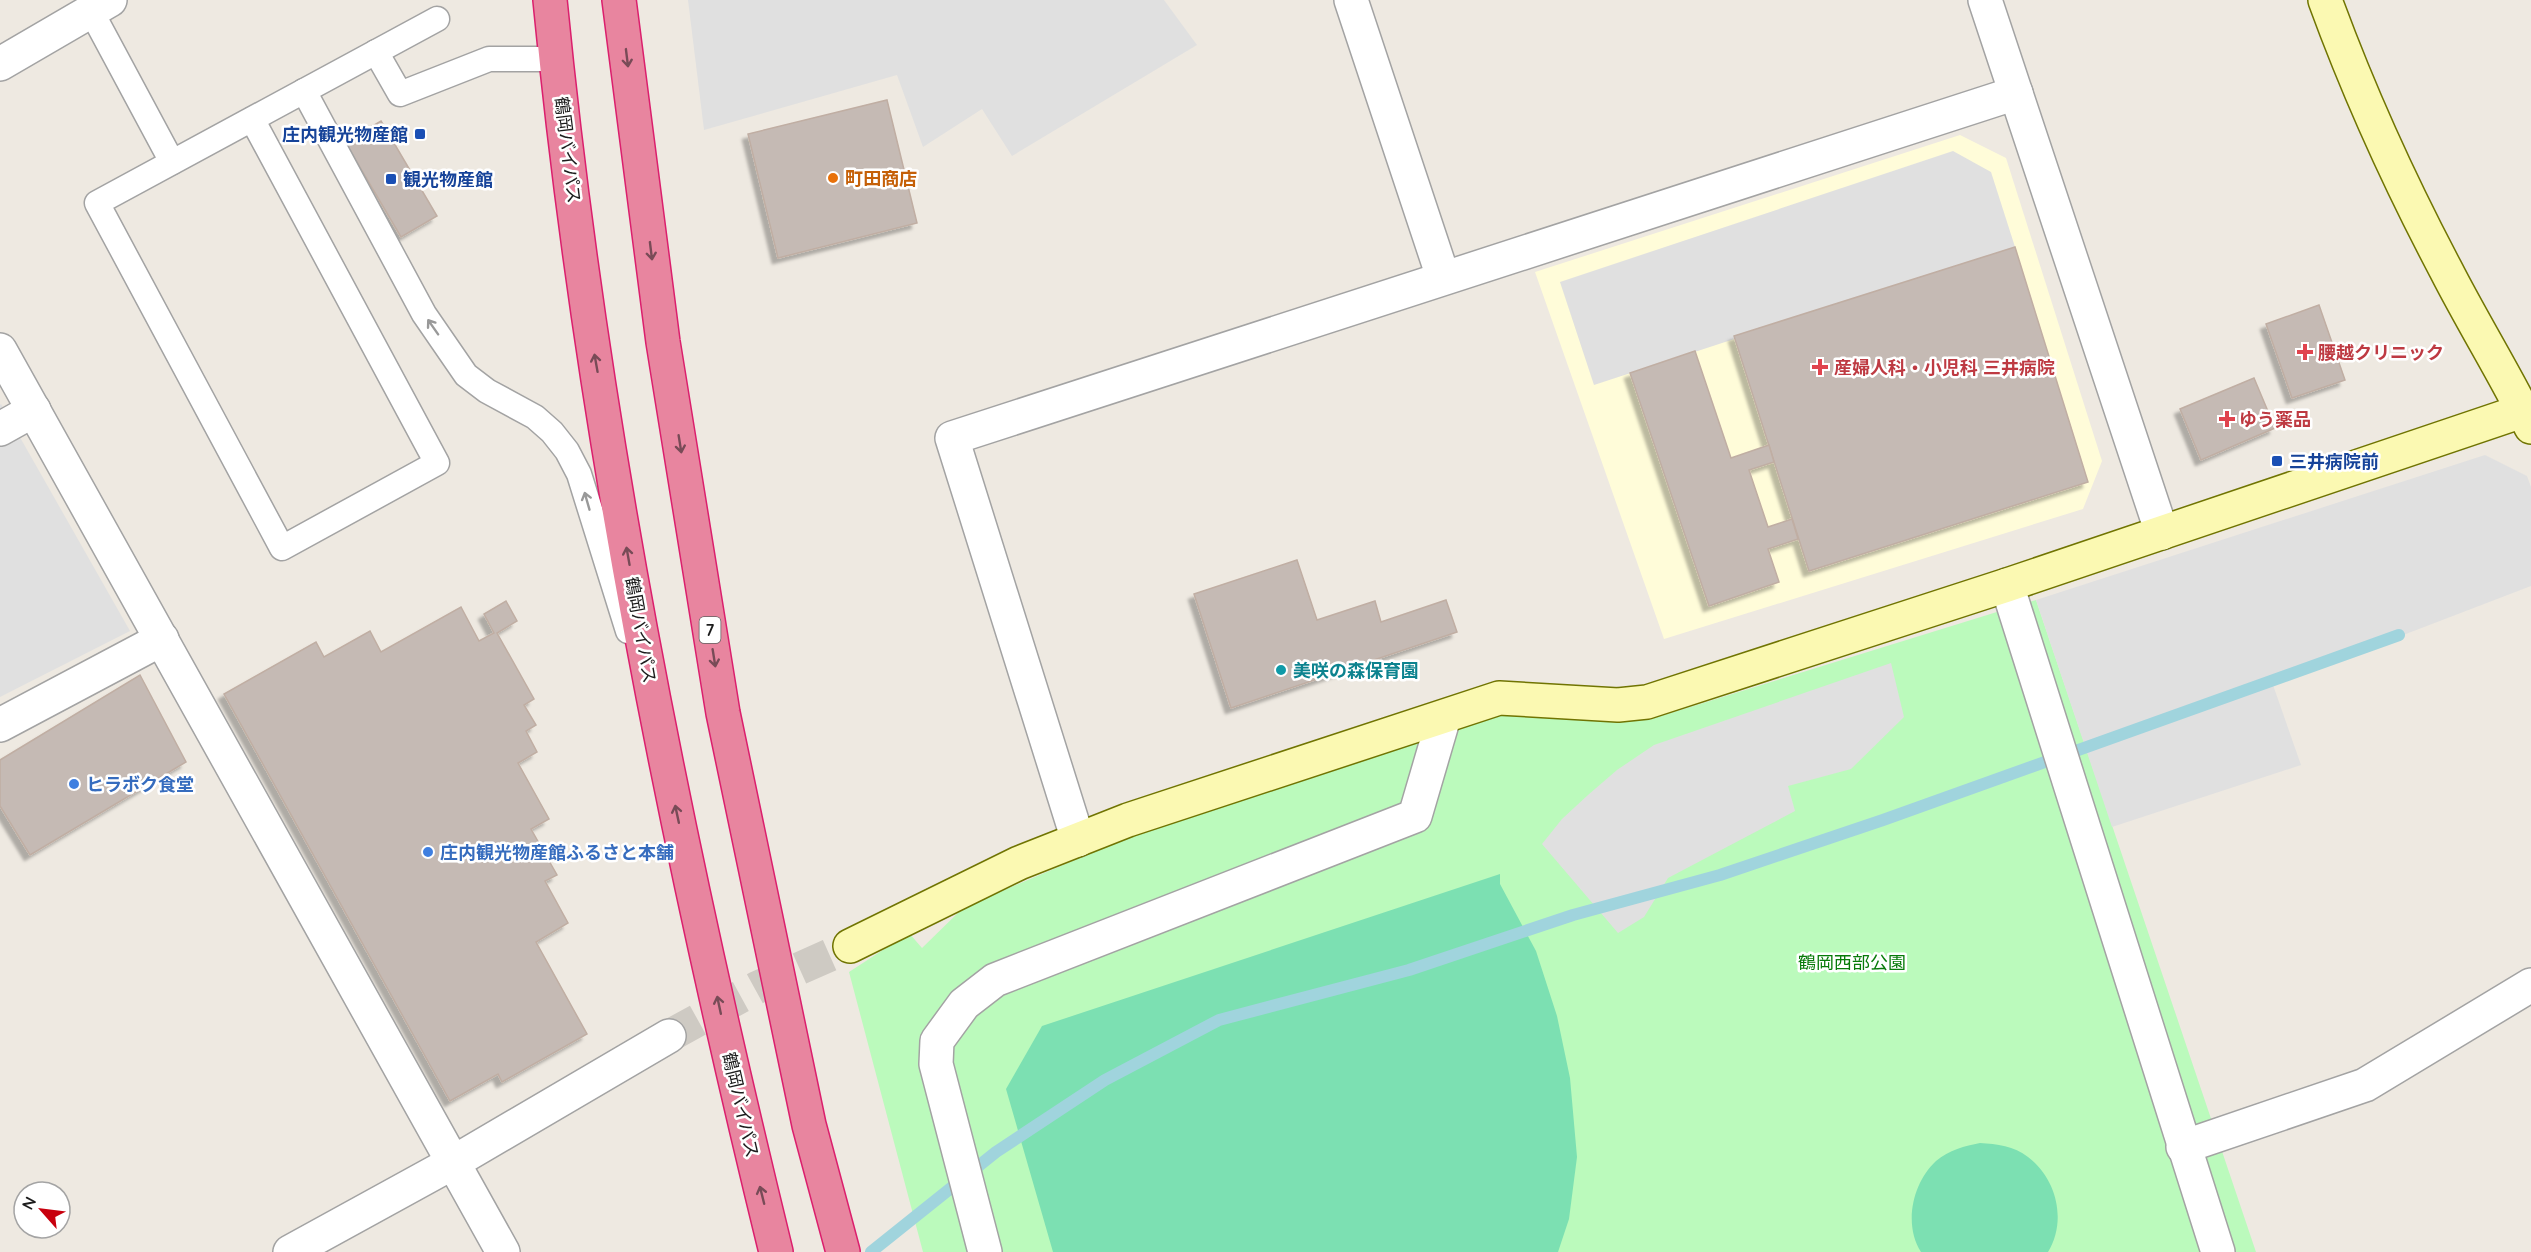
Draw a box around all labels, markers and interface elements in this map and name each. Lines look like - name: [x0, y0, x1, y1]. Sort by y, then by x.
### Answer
- one-way arrow: [621, 48, 632, 67]
- street label: 鶴岡バイパス: [550, 95, 586, 205]
- place label: 庄内観光物産館: [282, 123, 408, 146]
- marker: 庄内観光物産館: [413, 127, 427, 141]
- place label: 町田商店: [845, 167, 917, 190]
- place label: 観光物産館: [403, 168, 493, 191]
- marker: 町田商店: [826, 171, 840, 185]
- marker: 観光物産館: [384, 172, 398, 186]
- one-way arrow: [646, 241, 657, 261]
- one-way arrow: [427, 319, 439, 335]
- place label: 腰越クリニック: [2318, 341, 2444, 364]
- marker: 腰越クリニック: [2296, 343, 2314, 361]
- one-way arrow: [590, 354, 601, 374]
- place label: 産婦人科・小児科 三井病院: [1834, 356, 2055, 379]
- marker: 産婦人科・小児科 三井病院: [1811, 358, 1829, 376]
- place label: ゆう薬品: [2239, 408, 2311, 431]
- marker: ゆう薬品: [2220, 412, 2234, 426]
- one-way arrow: [674, 434, 685, 454]
- place label: 三井病院前: [2289, 450, 2379, 473]
- marker: 三井病院前: [2270, 454, 2284, 468]
- one-way arrow: [581, 492, 592, 511]
- one-way arrow: [623, 546, 634, 566]
- street label: 鶴岡バイパス: [620, 575, 662, 685]
- road number: 7: [700, 617, 720, 643]
- one-way arrow: [709, 647, 720, 667]
- place label: 美咲の森保育園: [1293, 659, 1419, 682]
- marker: 美咲の森保育園: [1274, 663, 1288, 677]
- place label: ヒラボク食堂: [86, 773, 194, 796]
- marker: ヒラボク食堂: [67, 777, 81, 791]
- one-way arrow: [671, 805, 683, 824]
- place label: 庄内観光物産館ふるさと本舗: [440, 841, 674, 864]
- marker: 庄内観光物産館ふるさと本舗: [421, 845, 435, 859]
- park label: 鶴岡西部公園: [1798, 951, 1906, 974]
- one-way arrow: [713, 996, 724, 1015]
- street label: 鶴岡バイパス: [718, 1050, 764, 1160]
- north arrow: [12, 1180, 72, 1240]
- one-way arrow: [756, 1186, 768, 1205]
- text: N: [17, 1193, 40, 1213]

